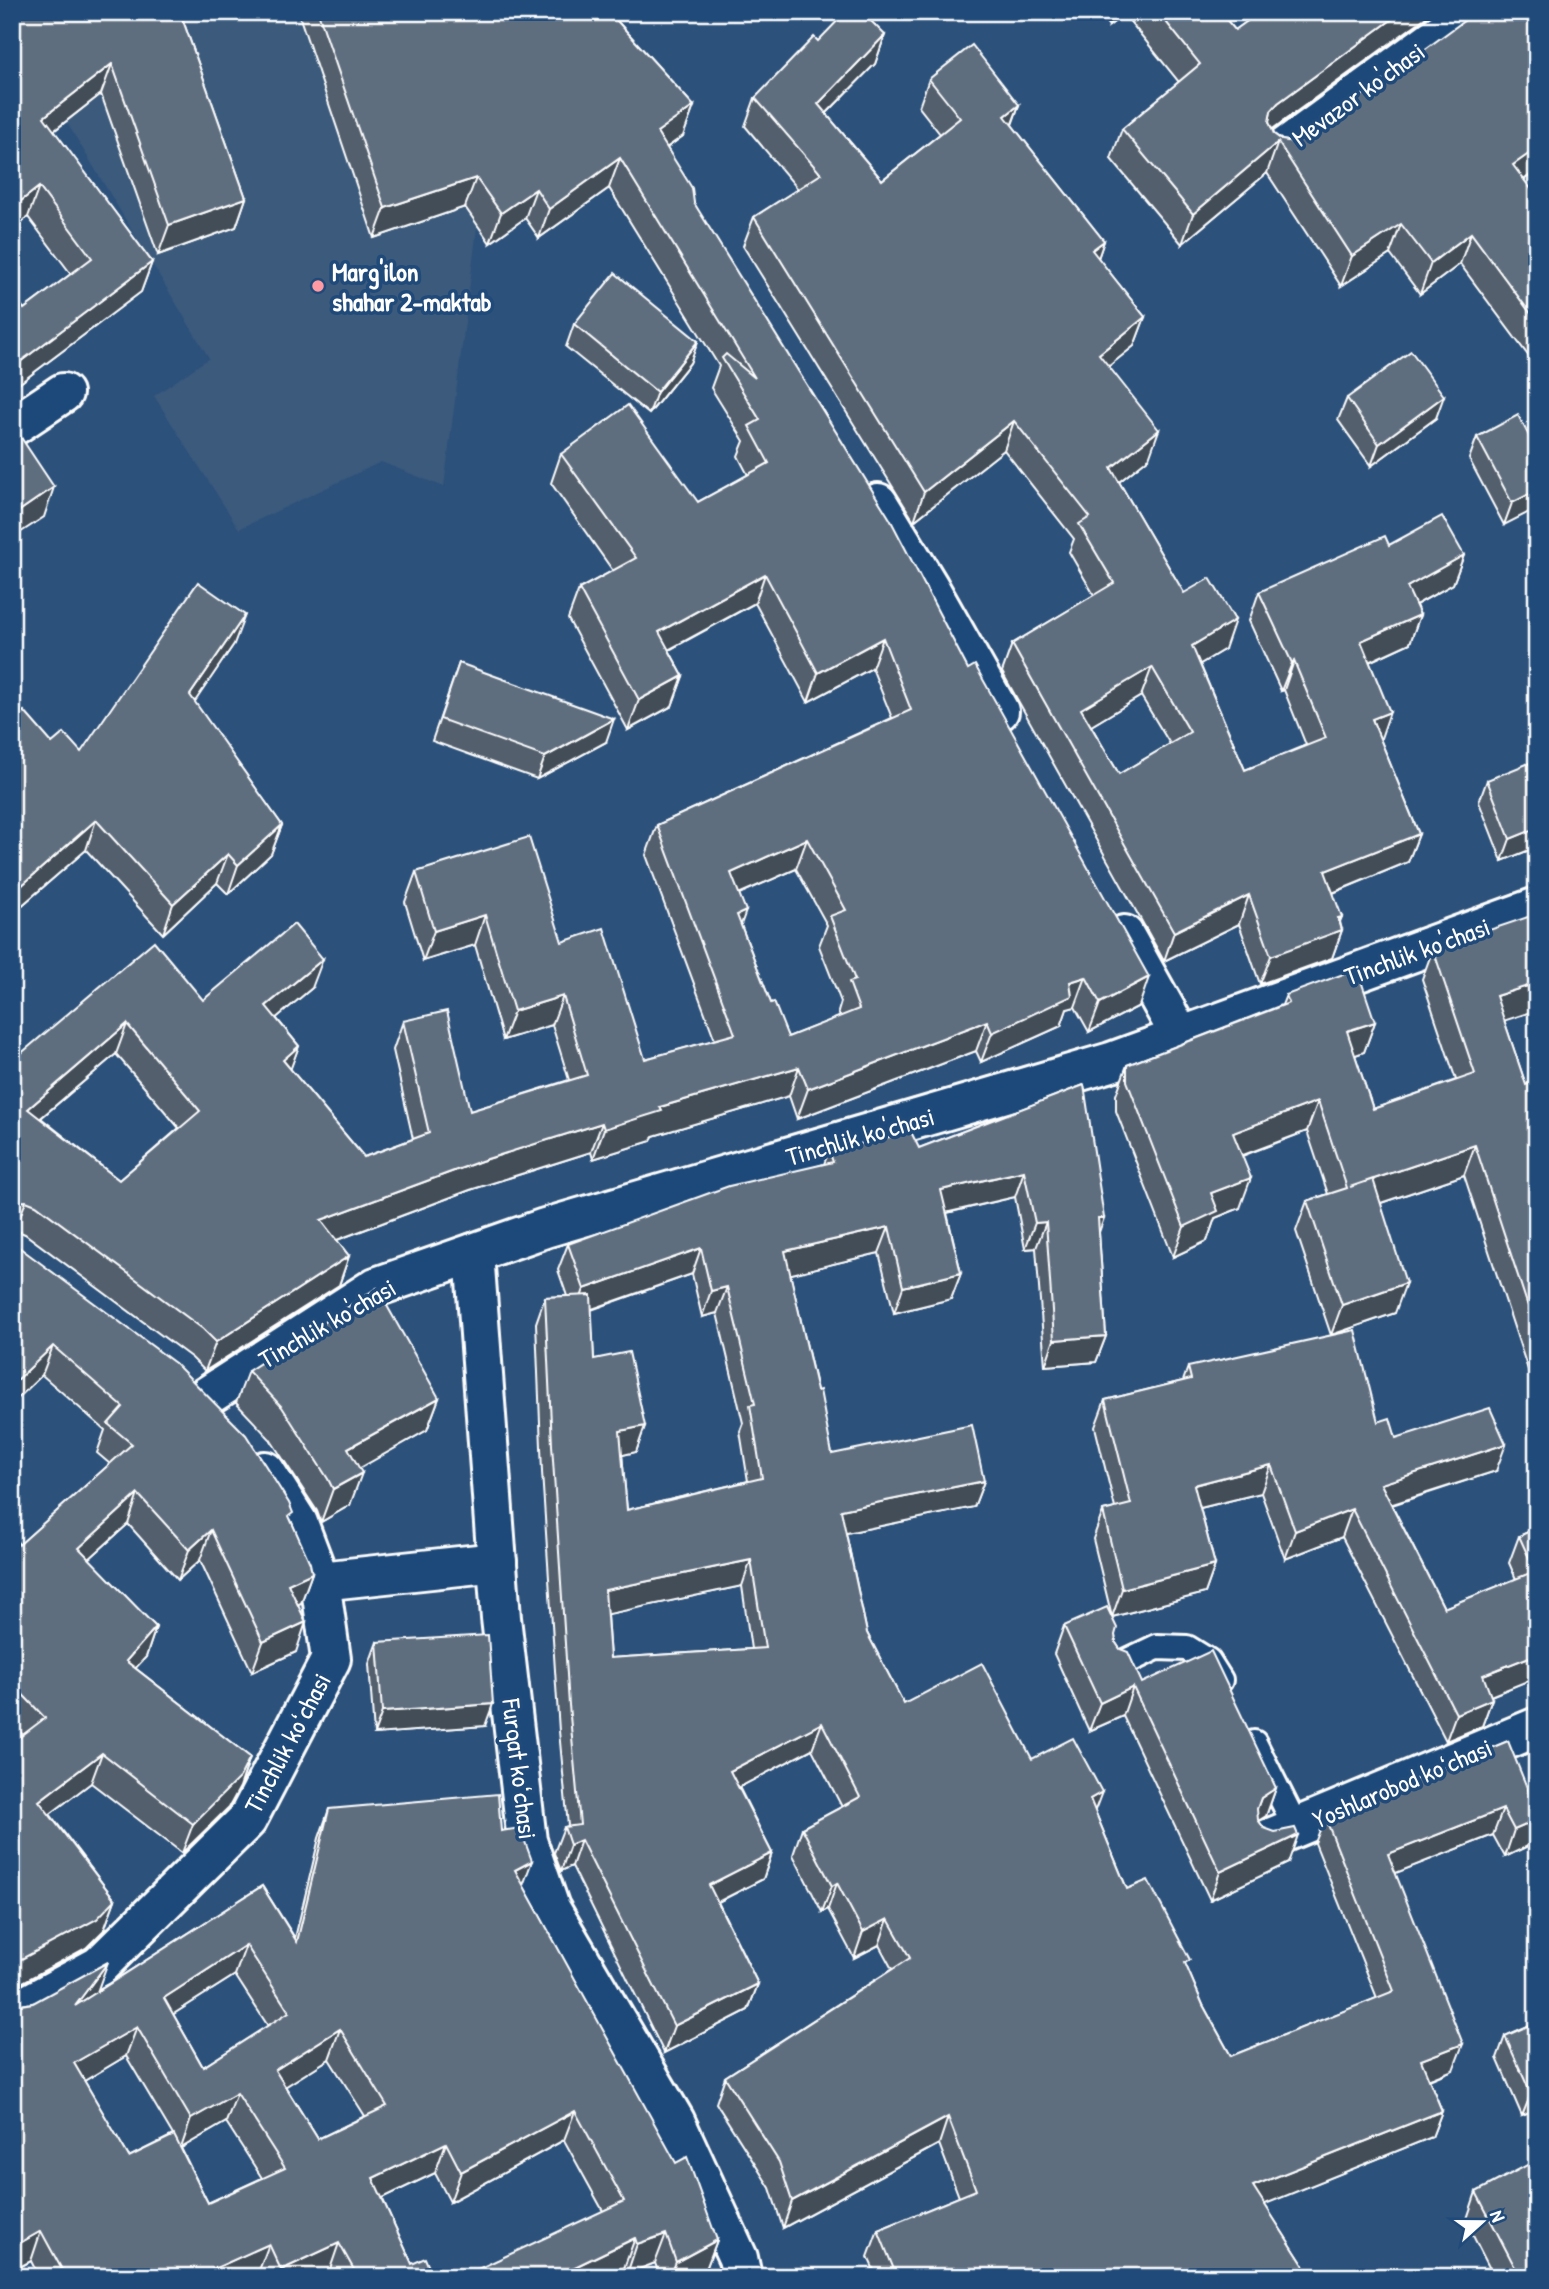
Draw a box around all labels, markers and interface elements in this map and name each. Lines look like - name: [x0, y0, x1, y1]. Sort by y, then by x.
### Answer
- street label: Mevazor ko'chasi: [1284, 34, 1432, 154]
- place label: Marg'ilon shahar 2-maktab: [332, 254, 492, 319]
- marker: Marg'ilon shahar 2-maktab: [310, 278, 326, 294]
- street label: Tinchlik ko'chasi: [1339, 908, 1495, 994]
- street label: Tinchlik ko'chasi: [782, 1098, 938, 1174]
- street label: Tinchlik ko'chasi: [252, 1270, 402, 1376]
- street label: Tinchlik koʻchasi: [235, 1667, 339, 1819]
- street label: Furqat koʻchasi: [494, 1696, 546, 1841]
- street label: Yoshlarobod koʻchasi: [1307, 1729, 1497, 1837]
- north arrow: [1448, 2188, 1518, 2258]
- text: N: [1484, 2207, 1512, 2225]

